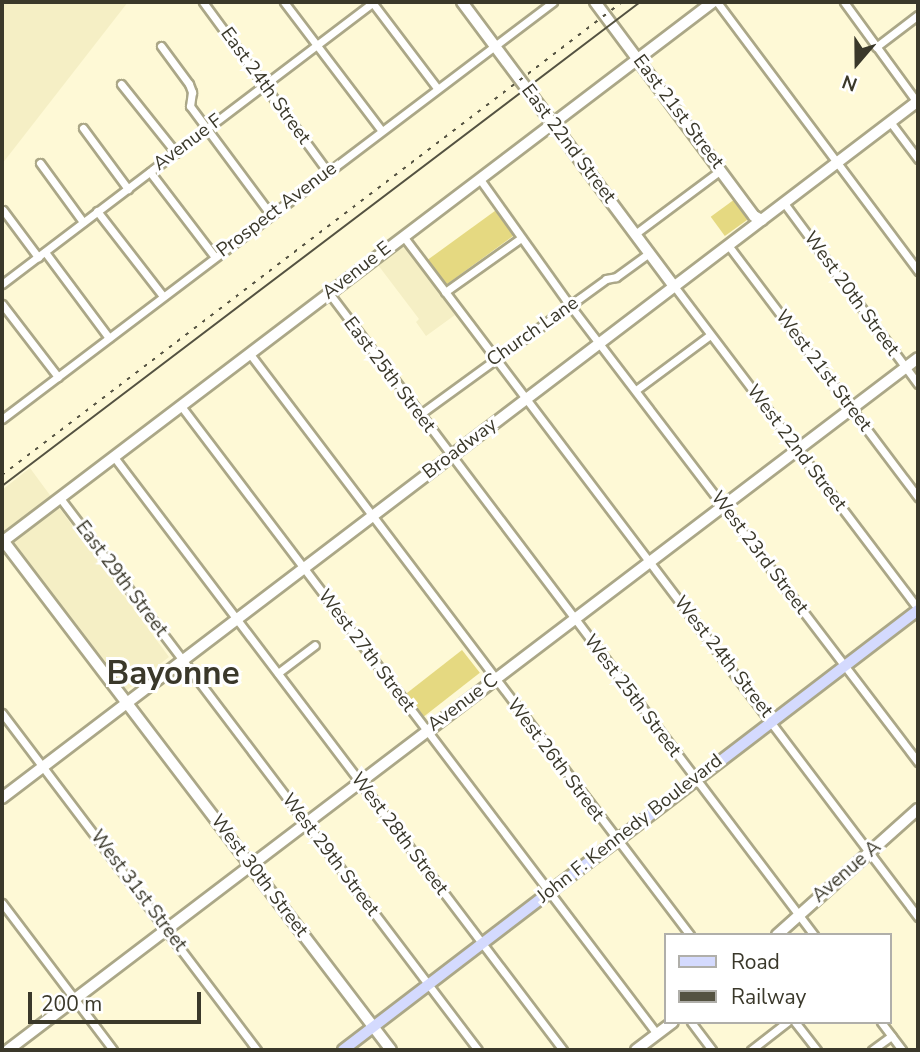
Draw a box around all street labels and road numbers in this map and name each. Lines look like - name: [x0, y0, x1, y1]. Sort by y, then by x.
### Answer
- street label: East 24th Street: [215, 23, 315, 149]
- street label: East 21st Street: [628, 51, 728, 173]
- street label: East 22nd Street: [516, 80, 620, 208]
- street label: Avenue F: [149, 110, 227, 176]
- street label: Prospect Avenue: [212, 157, 342, 263]
- street label: West 20th Street: [798, 228, 904, 360]
- street label: Avenue E: [318, 237, 396, 305]
- street label: Church Lane: [483, 292, 583, 372]
- street label: West 21st Street: [770, 306, 876, 436]
- street label: East 25th Street: [338, 313, 440, 437]
- street label: West 22nd Street: [741, 380, 851, 516]
- street label: Broadway: [418, 414, 502, 484]
- street label: West 23rd Street: [705, 487, 813, 619]
- street label: East 29th Street: [70, 517, 172, 641]
- street label: West 27th Street: [313, 585, 419, 717]
- street label: West 24th Street: [669, 592, 777, 722]
- street label: West 25th Street: [579, 630, 685, 762]
- street label: Avenue C: [423, 669, 503, 737]
- street label: West 26th Street: [502, 694, 608, 826]
- street label: John F. Kennedy Boulevard: [533, 750, 727, 908]
- street label: West 28th Street: [346, 768, 452, 900]
- street label: West 29th Street: [277, 789, 383, 921]
- street label: West 30th Street: [206, 810, 312, 942]
- street label: West 31st Street: [85, 826, 191, 956]
- street label: Avenue A: [808, 836, 886, 908]

